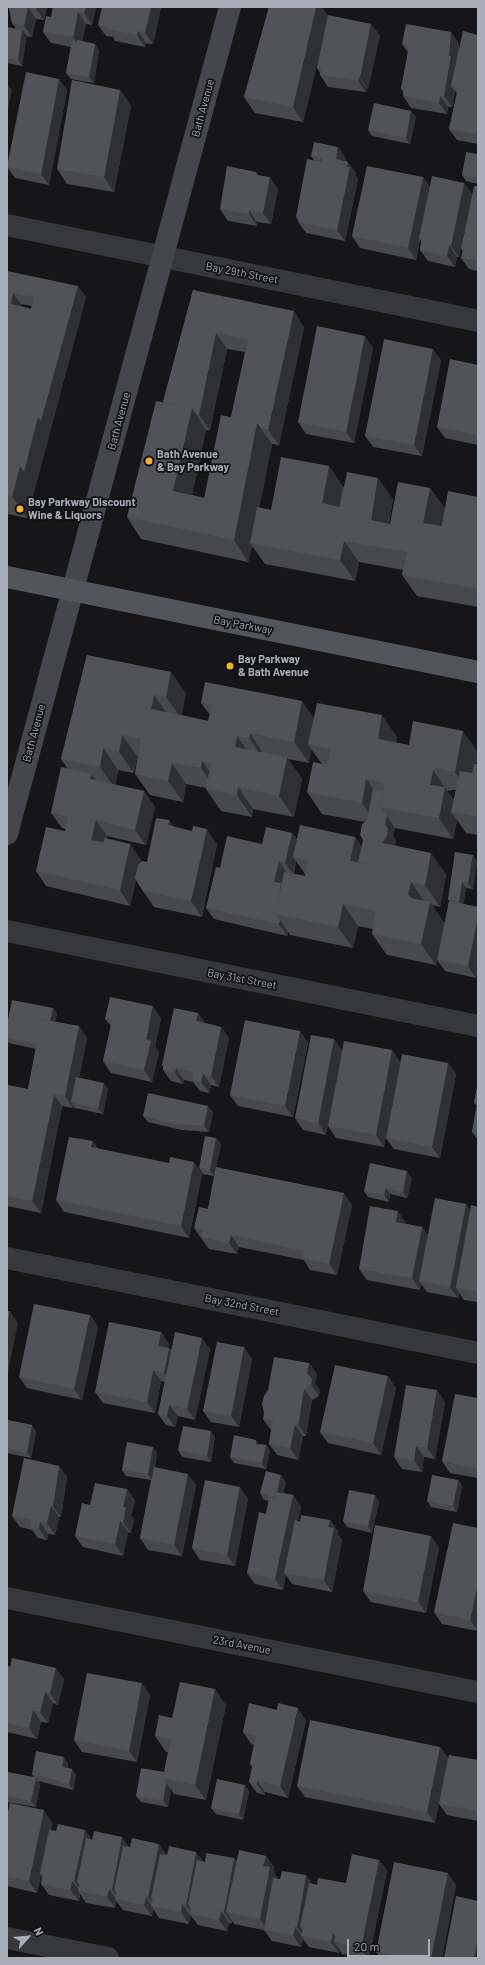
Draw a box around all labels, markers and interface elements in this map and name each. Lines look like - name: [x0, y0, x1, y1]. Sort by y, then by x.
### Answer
- street label: Bath Avenue: [189, 78, 217, 138]
- street label: Bay 29th Street: [205, 260, 279, 286]
- street label: Bath Avenue: [105, 391, 133, 451]
- place label: Bath Avenue & Bay Parkway: [157, 448, 229, 474]
- marker: Bath Avenue & Bay Parkway: [144, 456, 154, 466]
- place label: Bay Parkway Discount Wine & Liquors: [28, 496, 136, 522]
- marker: Bay Parkway Discount Wine & Liquors: [15, 504, 25, 514]
- street label: Bay Parkway: [212, 613, 274, 637]
- place label: Bay Parkway & Bath Avenue: [238, 653, 309, 679]
- marker: Bay Parkway & Bath Avenue: [225, 661, 235, 671]
- street label: Bath Avenue: [20, 703, 48, 763]
- street label: Bay 31st Street: [206, 966, 278, 992]
- street label: Bay 32nd Street: [204, 1291, 280, 1319]
- street label: 23rd Avenue: [212, 1633, 272, 1657]
- north arrow: [8, 1917, 48, 1957]
- text: N: [32, 1925, 47, 1938]
- scale bar: [349, 1931, 432, 1957]
- text: 20 m: [354, 1939, 380, 1953]

